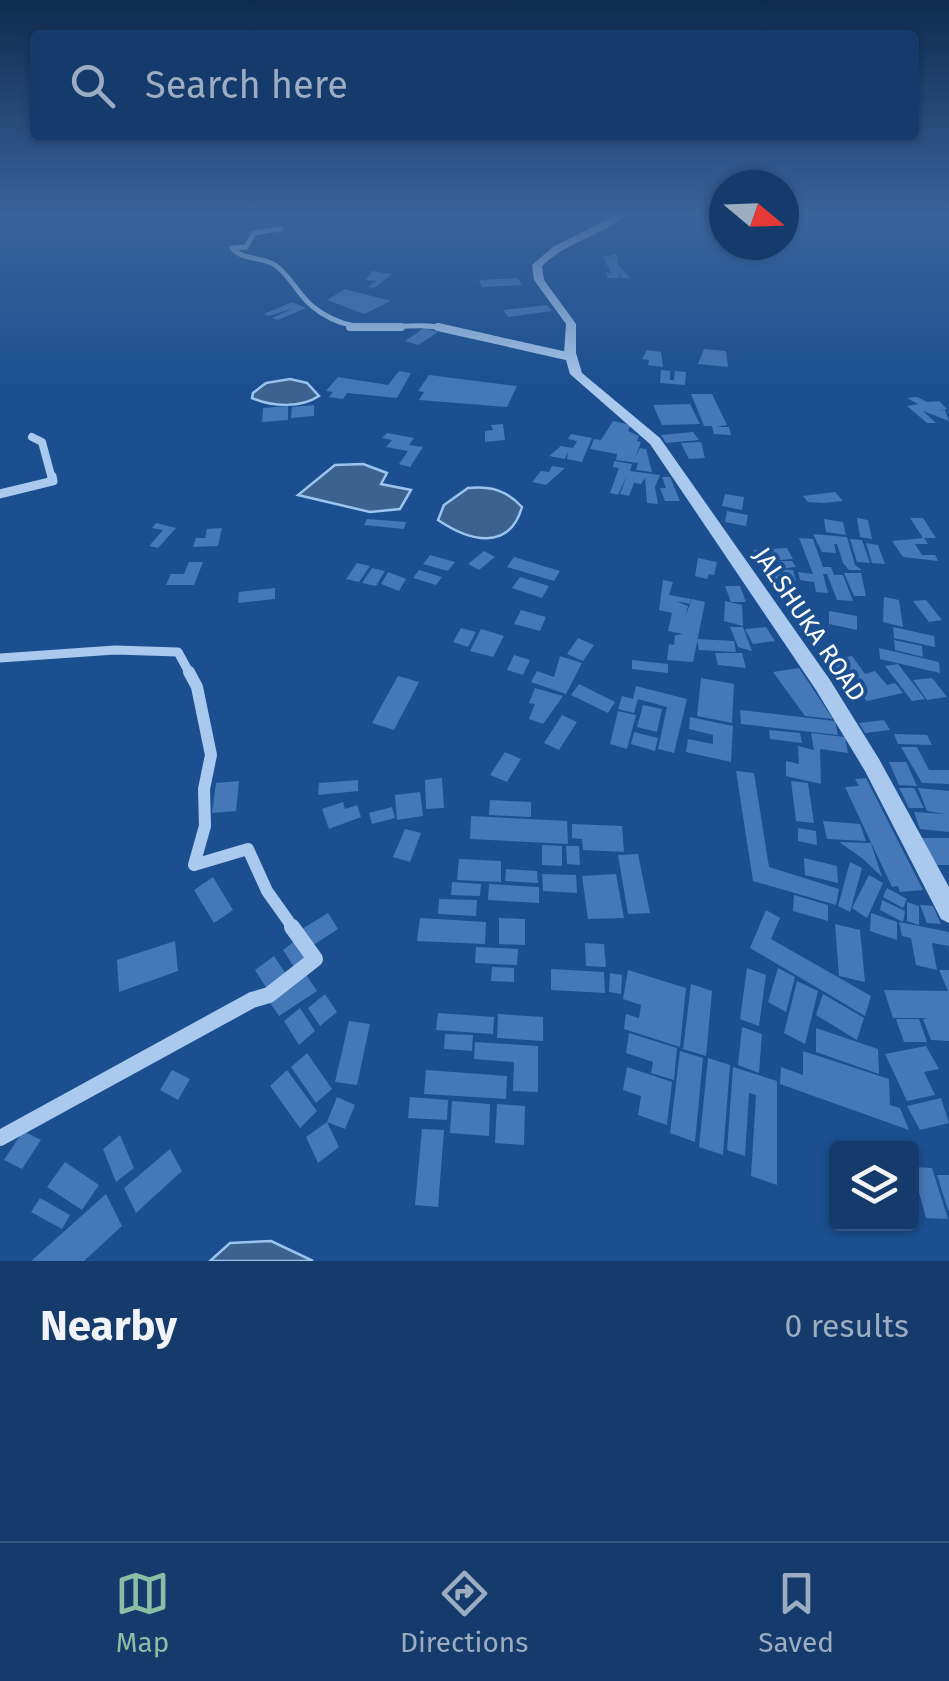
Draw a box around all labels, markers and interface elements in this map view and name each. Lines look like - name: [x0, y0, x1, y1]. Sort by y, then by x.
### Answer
- search box: [30, 30, 919, 140]
- icon: search: [65, 58, 120, 113]
- text: Search here: [145, 62, 348, 108]
- north arrow: [709, 170, 799, 260]
- street label: JALSHUKA ROAD: [747, 542, 872, 707]
- map controls: [829, 1141, 919, 1231]
- button: layers: [829, 1141, 919, 1231]
- text: Nearby: [40, 1301, 177, 1351]
- text: 0 results: [784, 1307, 909, 1345]
- tab: Map: [115, 1566, 170, 1659]
- tab: Directions: [400, 1566, 528, 1659]
- tab: Saved: [758, 1566, 834, 1659]

